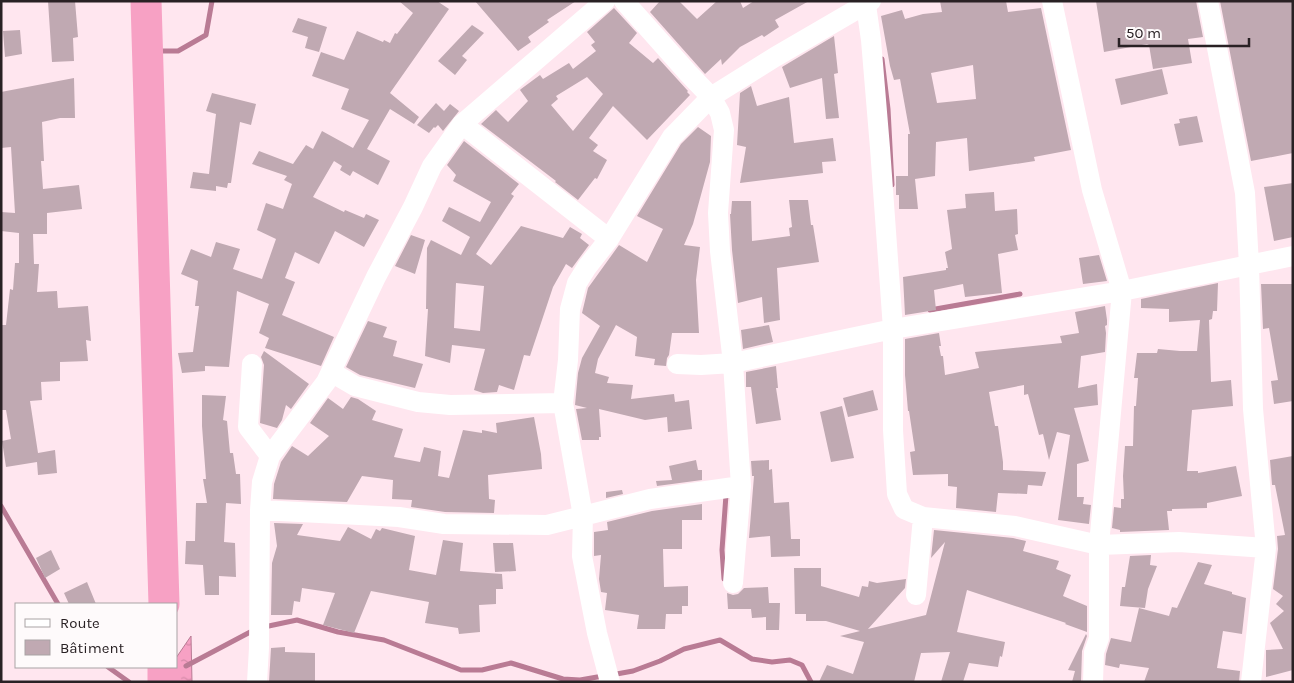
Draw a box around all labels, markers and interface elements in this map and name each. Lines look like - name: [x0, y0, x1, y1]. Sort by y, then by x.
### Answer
- scale bar: [1119, 15, 1249, 47]
- text: 50 m: [1126, 24, 1161, 42]
- legend: [15, 603, 178, 668]
- text: Route: [60, 614, 100, 632]
- text: Bâtiment: [60, 639, 124, 657]

